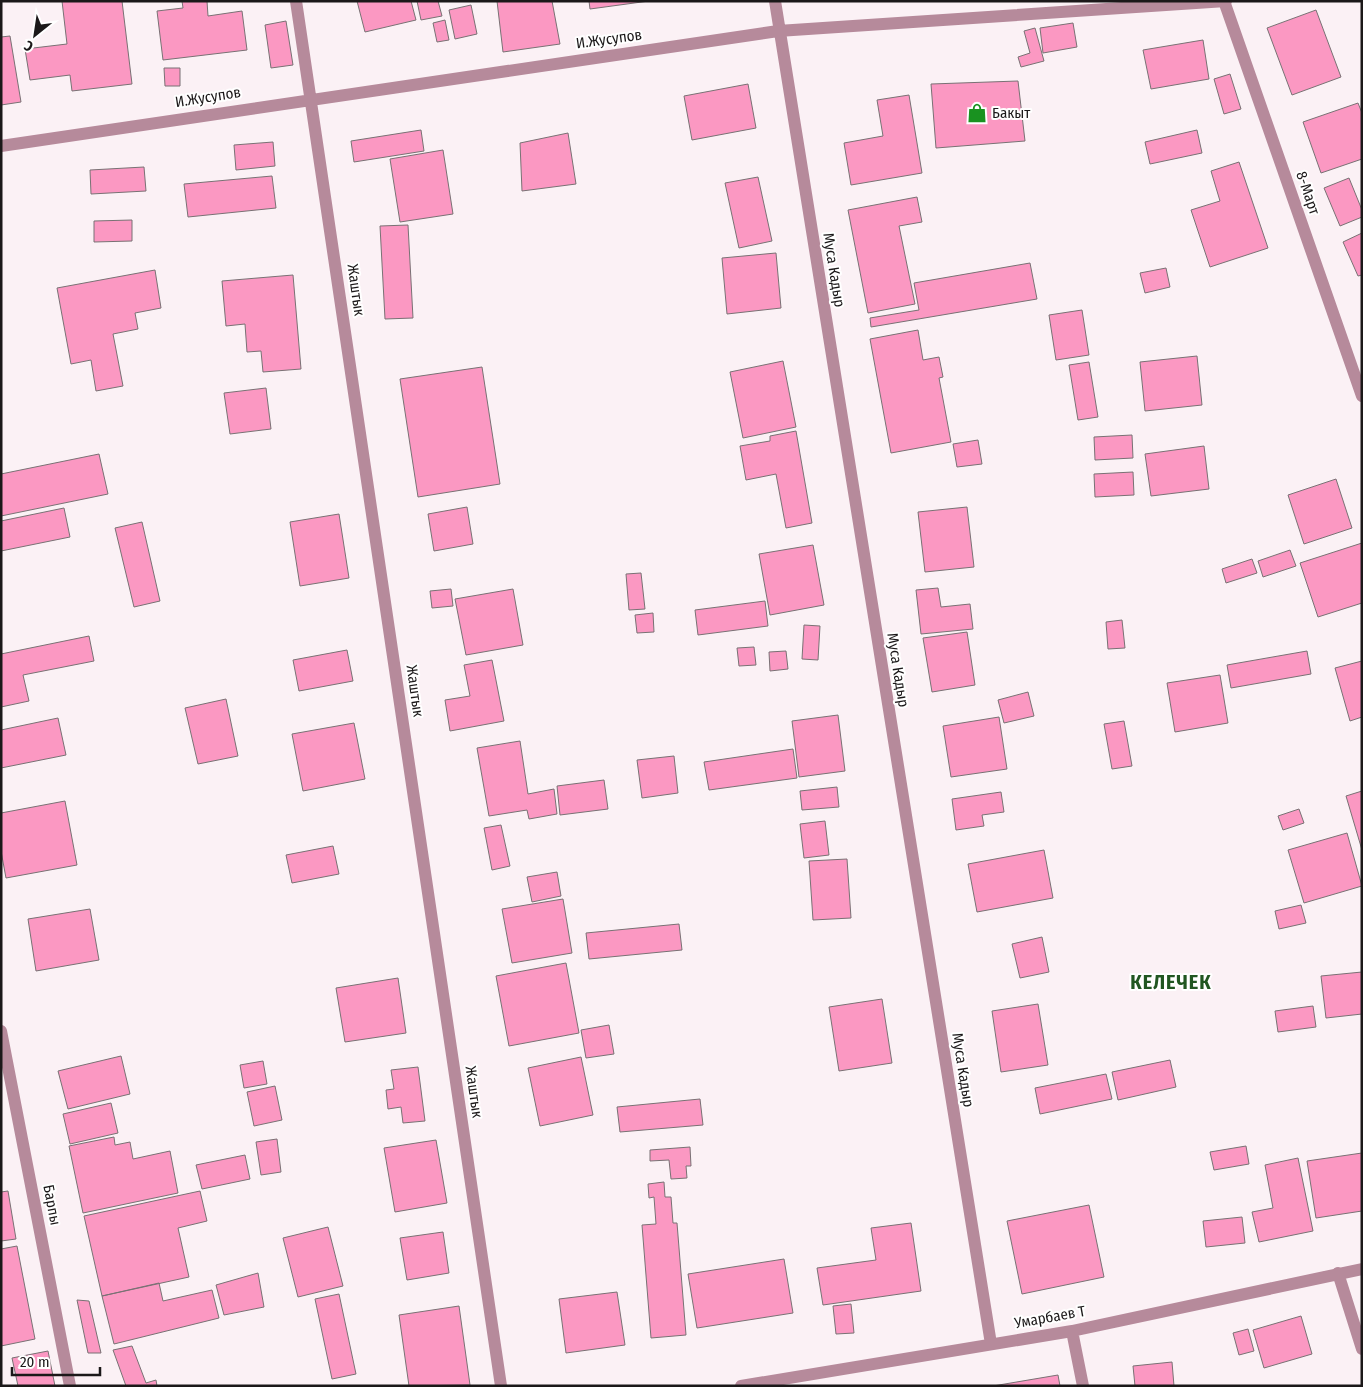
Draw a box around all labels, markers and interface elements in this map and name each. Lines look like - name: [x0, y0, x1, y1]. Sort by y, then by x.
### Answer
- north arrow: [10, 10, 60, 60]
- street label: И.Жусупов: [575, 25, 643, 53]
- text: С: [21, 36, 36, 55]
- street label: И.Жусупов: [174, 83, 242, 111]
- shop icon: Бакыт: [966, 102, 988, 124]
- place label: Бакыт: [992, 104, 1031, 122]
- street label: 8-Март: [1292, 169, 1324, 218]
- street label: Муса Кадыр: [819, 231, 849, 309]
- street label: Жаштык: [343, 263, 369, 317]
- street label: Муса Кадыр: [883, 631, 913, 709]
- street label: Жаштык: [402, 664, 428, 718]
- district label: КЕЛЕЧЕК: [1130, 970, 1212, 994]
- street label: Муса Кадыр: [948, 1031, 978, 1109]
- street label: Жаштык: [461, 1065, 487, 1119]
- street label: Барпы: [39, 1183, 65, 1227]
- street label: Умарбаев Т: [1012, 1302, 1087, 1332]
- scale bar: [12, 1344, 100, 1376]
- text: 20 m: [20, 1353, 50, 1371]

